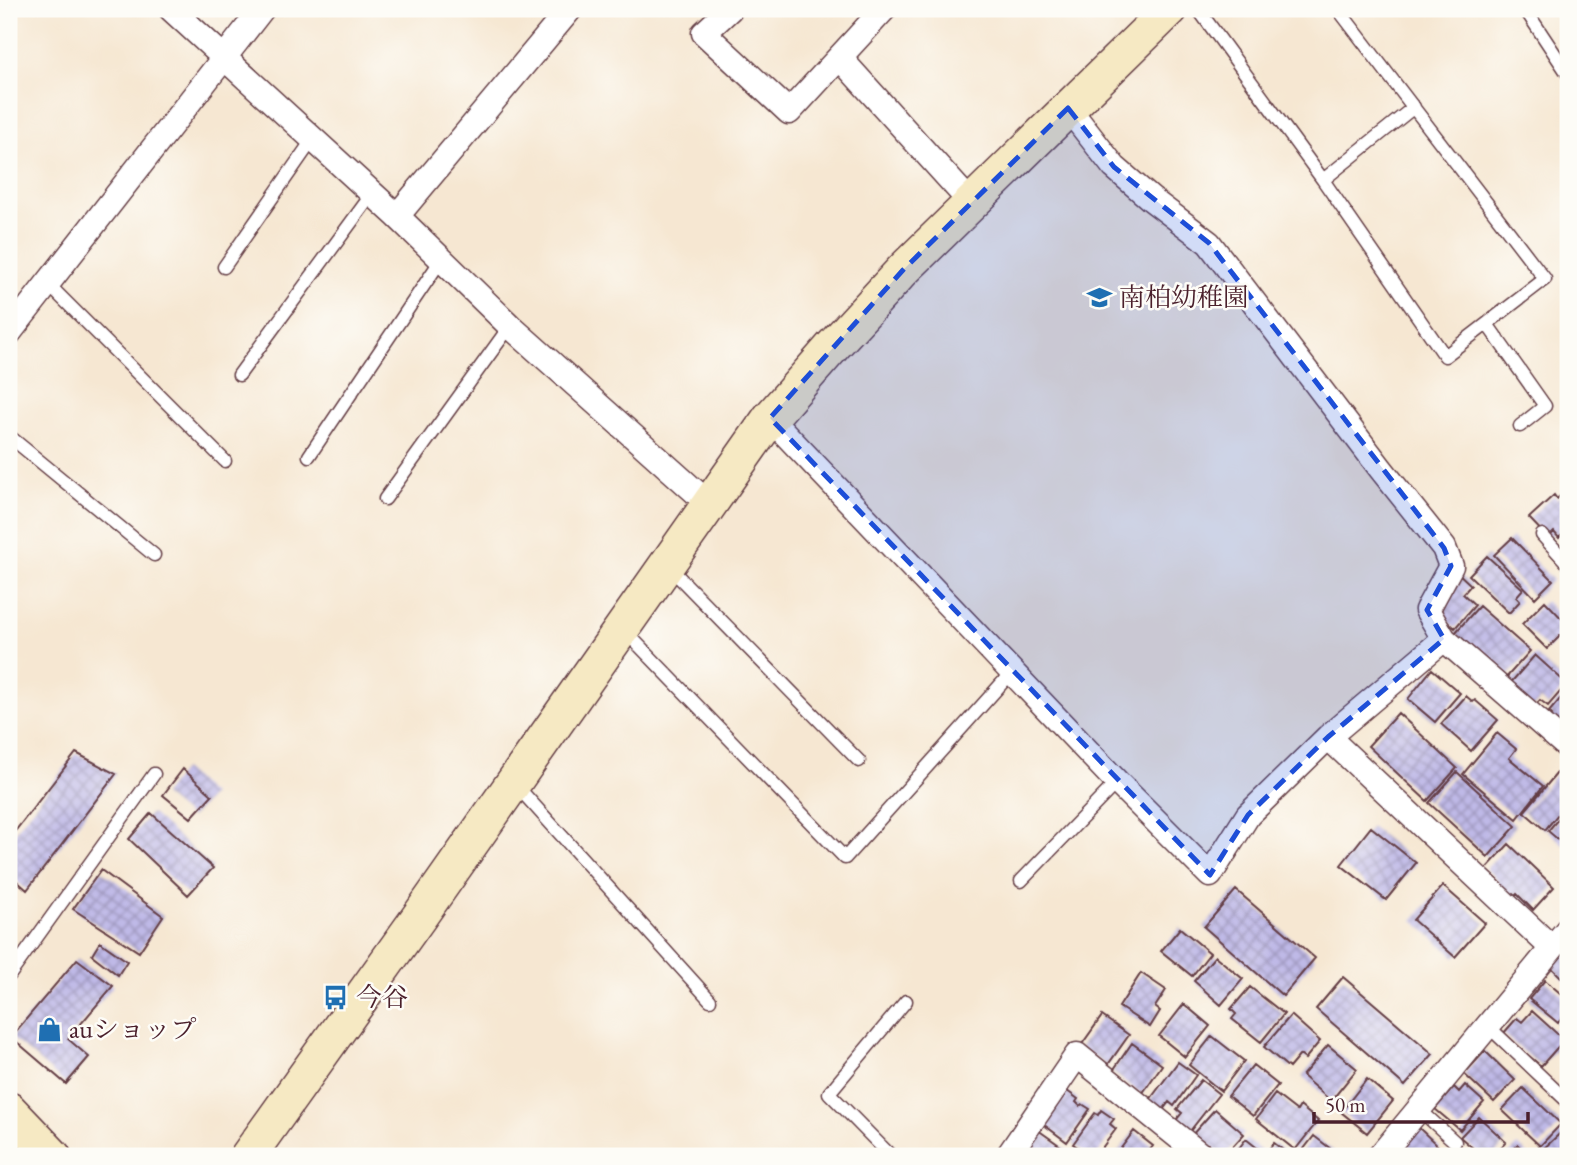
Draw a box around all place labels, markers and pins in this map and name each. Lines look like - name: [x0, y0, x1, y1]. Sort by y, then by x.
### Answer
- place label: 南柏幼稚園: [1119, 280, 1249, 314]
- school or university icon: 南柏幼稚園: [1085, 283, 1113, 311]
- place label: 今谷: [356, 980, 408, 1014]
- bus stop icon: 今谷: [322, 983, 350, 1011]
- place label: auショップ: [69, 1012, 197, 1046]
- shop icon: auショップ: [35, 1015, 63, 1043]

